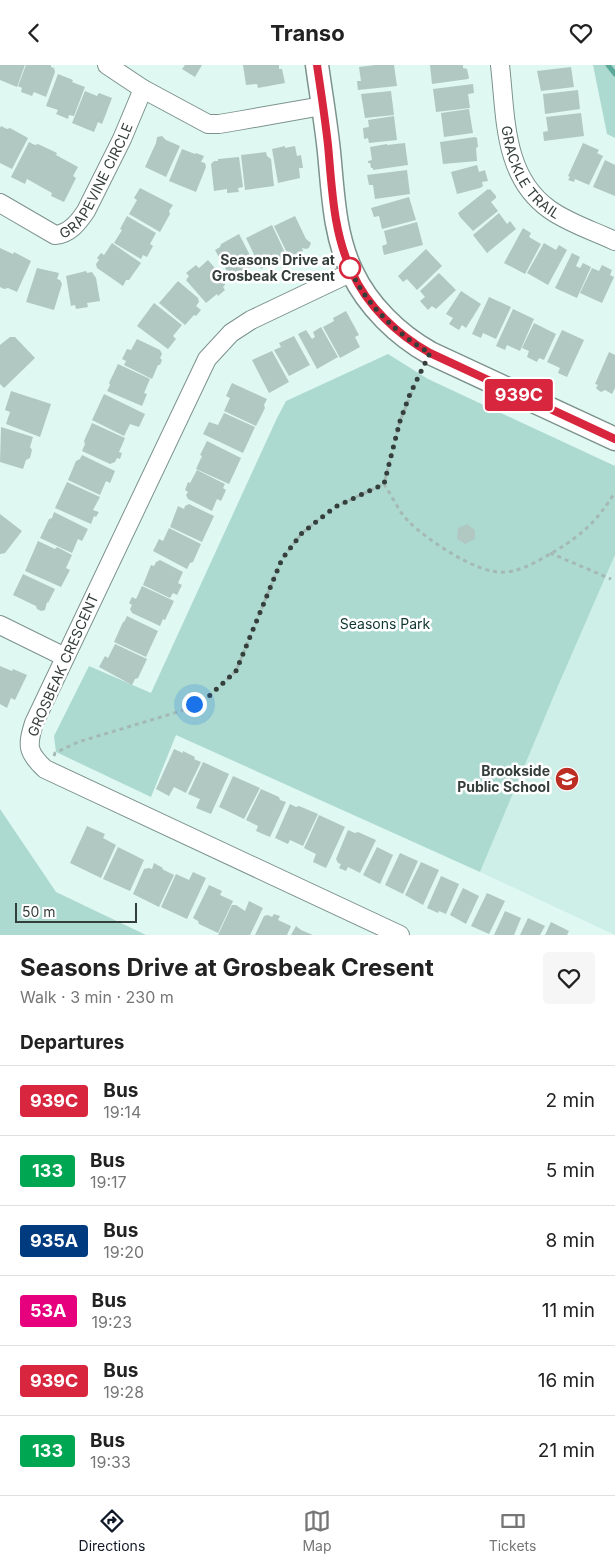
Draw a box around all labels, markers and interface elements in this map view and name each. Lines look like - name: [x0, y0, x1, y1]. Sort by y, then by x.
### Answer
- icon: back: [20, 19, 48, 47]
- icon: heart: [567, 19, 595, 47]
- text: Transo: [270, 20, 345, 46]
- street label: GRAPEVINE CIRCLE: [56, 120, 136, 242]
- street label: GRACKLE TRAIL: [498, 124, 563, 222]
- place label: Seasons Drive at Grosbeak Cresent: [212, 251, 335, 284]
- marker: Seasons Drive at Grosbeak Cresent: [339, 257, 361, 279]
- line badge: 939C: [484, 379, 554, 411]
- text: 939C: [495, 384, 543, 405]
- street label: GROSBEAK CRESCENT: [23, 591, 102, 739]
- park label: Seasons Park: [340, 615, 431, 632]
- your location: [182, 692, 207, 717]
- place label: Brookside Public School: [457, 762, 550, 795]
- school or university icon: Brookside Public School: [554, 766, 580, 792]
- scale bar: [15, 900, 138, 923]
- text: 50 m: [22, 903, 56, 920]
- button: heart: [543, 952, 595, 1004]
- text: Seasons Drive at Grosbeak Cresent: [20, 953, 434, 982]
- text: Walk · 3 min · 230 m: [20, 987, 174, 1007]
- text: Departures: [20, 1031, 124, 1054]
- text: Bus: [103, 1079, 138, 1102]
- text: 2 min: [546, 1089, 595, 1112]
- text: 939C: [30, 1090, 78, 1111]
- text: 19:14: [103, 1102, 141, 1122]
- text: Bus: [90, 1149, 125, 1172]
- text: 5 min: [546, 1159, 595, 1182]
- text: 133: [32, 1160, 63, 1181]
- text: 19:17: [90, 1172, 127, 1192]
- text: Bus: [103, 1219, 138, 1242]
- text: 8 min: [545, 1229, 595, 1252]
- text: 935A: [30, 1230, 78, 1251]
- text: 19:20: [103, 1242, 144, 1262]
- text: Bus: [92, 1289, 127, 1312]
- text: 11 min: [542, 1299, 595, 1322]
- text: 53A: [30, 1300, 67, 1321]
- text: 19:23: [92, 1312, 132, 1332]
- text: Bus: [103, 1359, 138, 1382]
- text: 16 min: [538, 1369, 595, 1392]
- text: 939C: [30, 1370, 78, 1391]
- text: 19:28: [103, 1382, 144, 1402]
- text: Bus: [90, 1429, 125, 1452]
- text: 21 min: [538, 1439, 595, 1462]
- text: 133: [32, 1440, 63, 1461]
- text: 19:33: [90, 1452, 131, 1472]
- tab: Directions: [79, 1507, 145, 1554]
- tab: Map: [302, 1507, 332, 1554]
- tab: Tickets: [489, 1507, 536, 1554]

